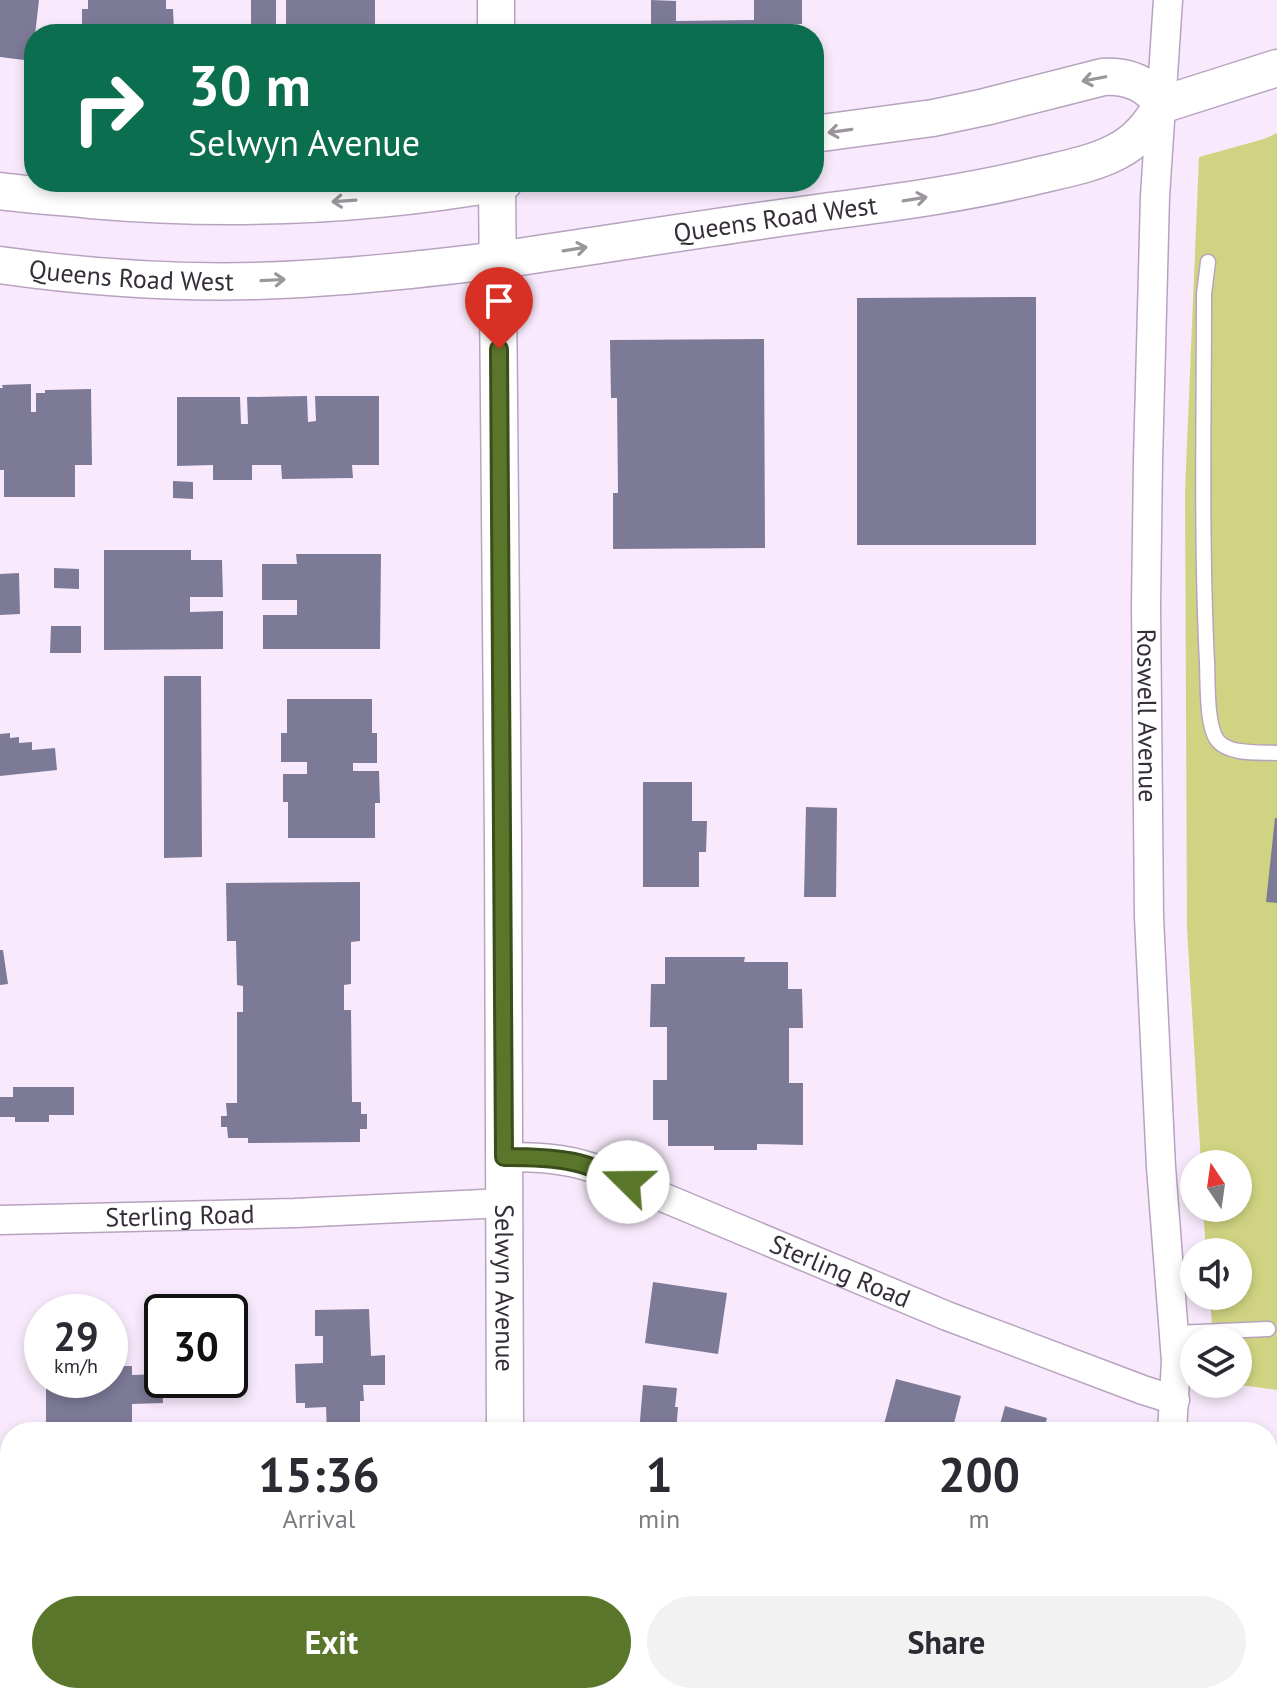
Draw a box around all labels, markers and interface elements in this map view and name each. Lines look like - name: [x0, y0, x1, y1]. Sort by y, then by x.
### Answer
- text: 30 m: [188, 49, 311, 121]
- icon: right: [56, 56, 160, 160]
- one-way arrow: [1082, 72, 1108, 87]
- text: Selwyn Avenue: [188, 119, 420, 166]
- one-way arrow: [828, 124, 853, 139]
- street label: Queens Road West: [671, 188, 879, 249]
- one-way arrow: [902, 191, 927, 206]
- one-way arrow: [331, 194, 358, 209]
- one-way arrow: [562, 240, 587, 255]
- street label: Queens Road West: [27, 252, 234, 297]
- pin: [465, 267, 533, 349]
- one-way arrow: [259, 272, 286, 287]
- icon: arrive: [477, 279, 521, 323]
- street label: Roswell Avenue: [1130, 628, 1165, 802]
- position arrow: [586, 1140, 670, 1224]
- north arrow: [1180, 1150, 1252, 1222]
- map controls: [1180, 1150, 1252, 1398]
- street label: Sterling Road: [105, 1197, 255, 1233]
- street label: Selwyn Avenue: [488, 1204, 522, 1372]
- street label: Sterling Road: [765, 1227, 916, 1315]
- button: sound: [1180, 1238, 1252, 1310]
- speed limit sign: 30: [144, 1294, 248, 1398]
- text: 29: [53, 1310, 99, 1362]
- button: layers: [1180, 1326, 1252, 1398]
- text: km/h: [54, 1353, 98, 1379]
- text: 15:36: [258, 1443, 380, 1505]
- text: 1: [645, 1443, 673, 1505]
- text: 200: [938, 1443, 1020, 1505]
- text: Arrival: [283, 1502, 355, 1535]
- text: min: [638, 1502, 680, 1535]
- text: m: [969, 1502, 990, 1535]
- button: Exit: [32, 1596, 631, 1688]
- button: Share: [647, 1596, 1246, 1688]

